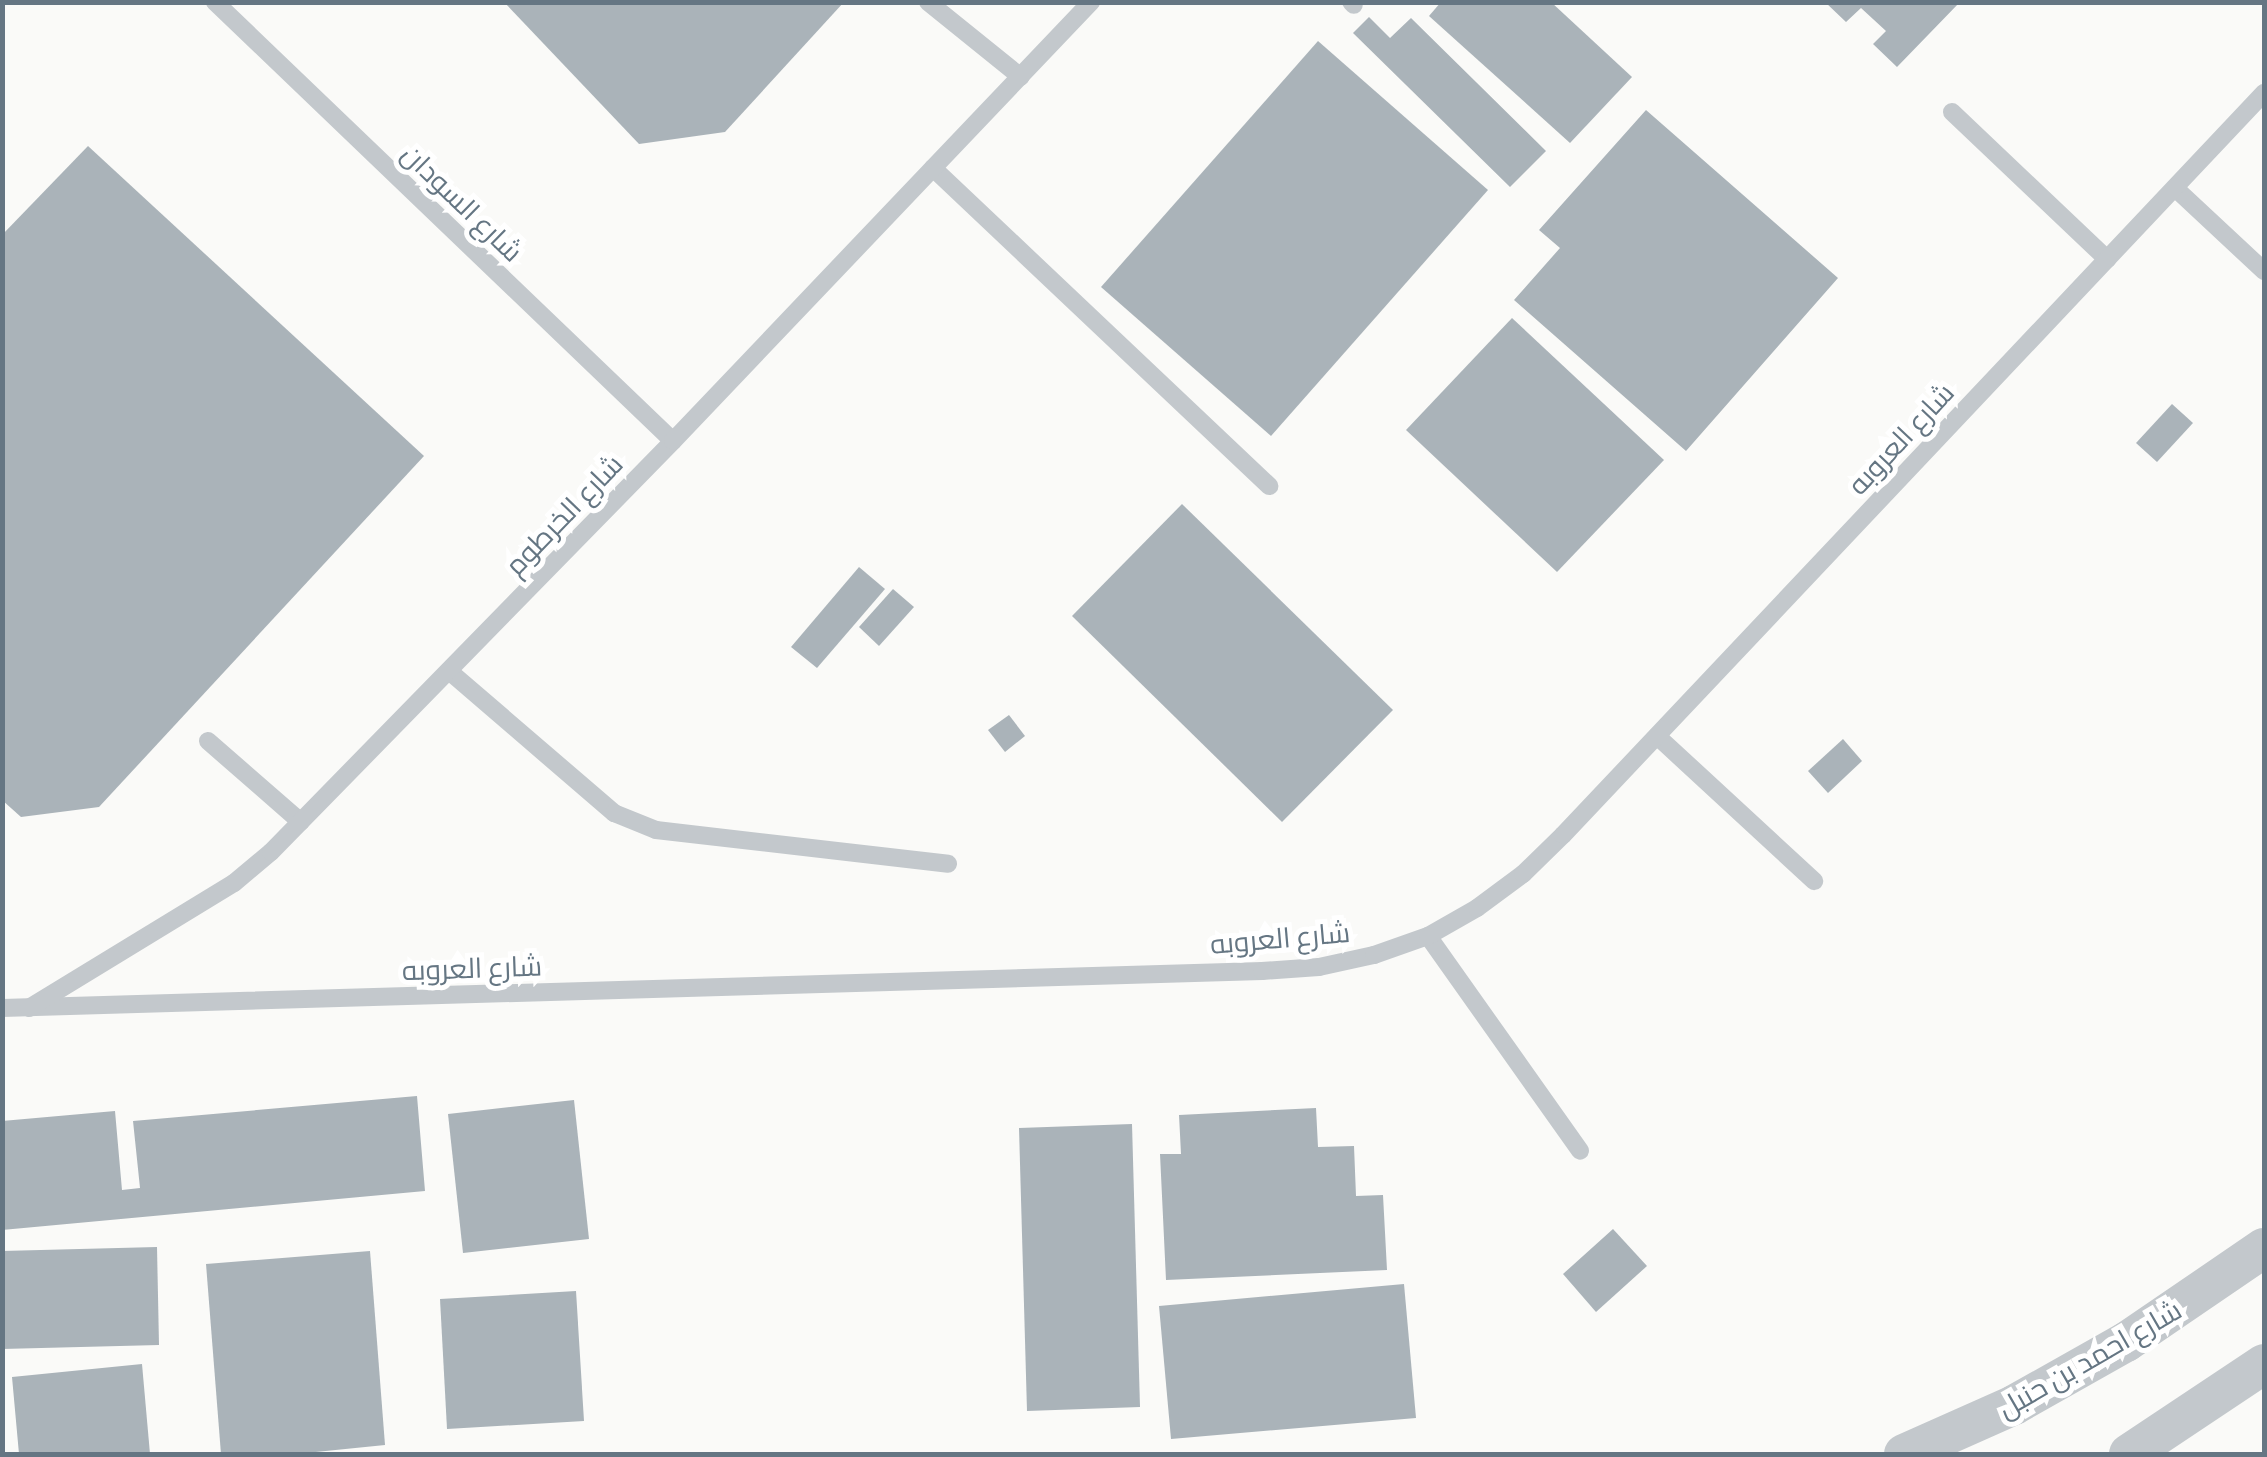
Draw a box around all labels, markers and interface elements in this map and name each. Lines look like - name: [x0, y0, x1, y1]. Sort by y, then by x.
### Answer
- street label: شارع السودان: [396, 136, 530, 268]
- street label: شارع العروبه: [1840, 375, 1960, 501]
- street label: شارع الخرطوم: [497, 447, 629, 581]
- street label: شارع العروبه: [1209, 914, 1351, 960]
- street label: شارع العروبه: [401, 948, 543, 986]
- street label: شارع احمد بن حنبل: [1991, 1292, 2187, 1424]

